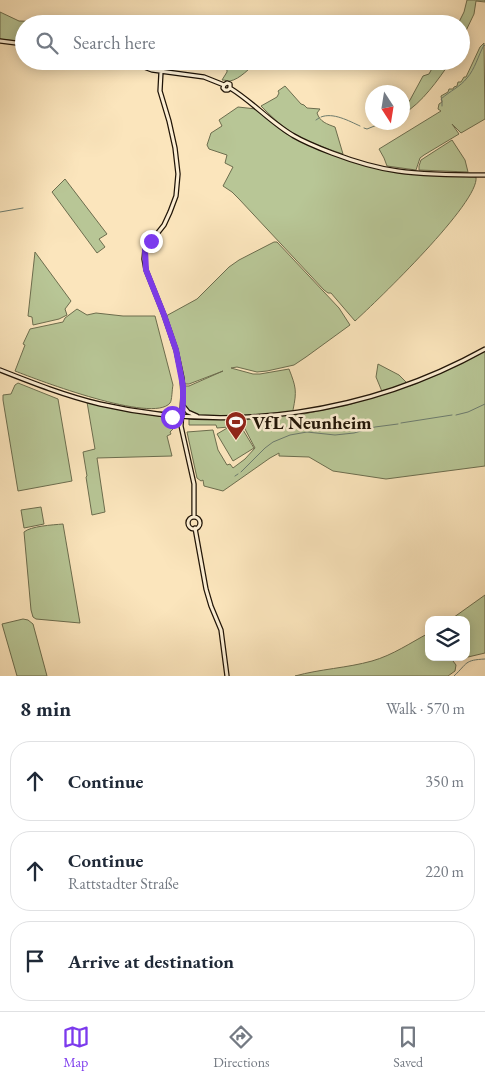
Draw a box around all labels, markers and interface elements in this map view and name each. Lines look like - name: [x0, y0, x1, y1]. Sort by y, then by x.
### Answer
- search box: [15, 15, 470, 70]
- icon: search: [33, 29, 61, 57]
- text: Search here: [73, 30, 155, 55]
- north arrow: [365, 85, 410, 130]
- route end: [140, 230, 163, 253]
- route start: [161, 406, 184, 429]
- sports icon: VfL Neunheim: [224, 410, 248, 441]
- place label: VfL Neunheim: [252, 410, 372, 435]
- map controls: [425, 616, 470, 661]
- button: layers: [425, 616, 470, 661]
- text: 8 min: [20, 695, 71, 722]
- text: Walk · 570 m: [386, 698, 465, 719]
- icon: ahead: [21, 767, 49, 795]
- text: Continue: [68, 769, 143, 794]
- text: 350 m: [425, 771, 464, 792]
- text: Continue: [68, 848, 143, 873]
- icon: ahead: [21, 857, 49, 885]
- text: 220 m: [425, 861, 464, 882]
- text: Rattstadter Straße: [68, 873, 179, 894]
- icon: arrive: [21, 947, 49, 975]
- text: Arrive at destination: [68, 949, 234, 974]
- tab: Map: [62, 1023, 90, 1071]
- tab: Directions: [213, 1023, 270, 1071]
- tab: Saved: [393, 1023, 423, 1071]

